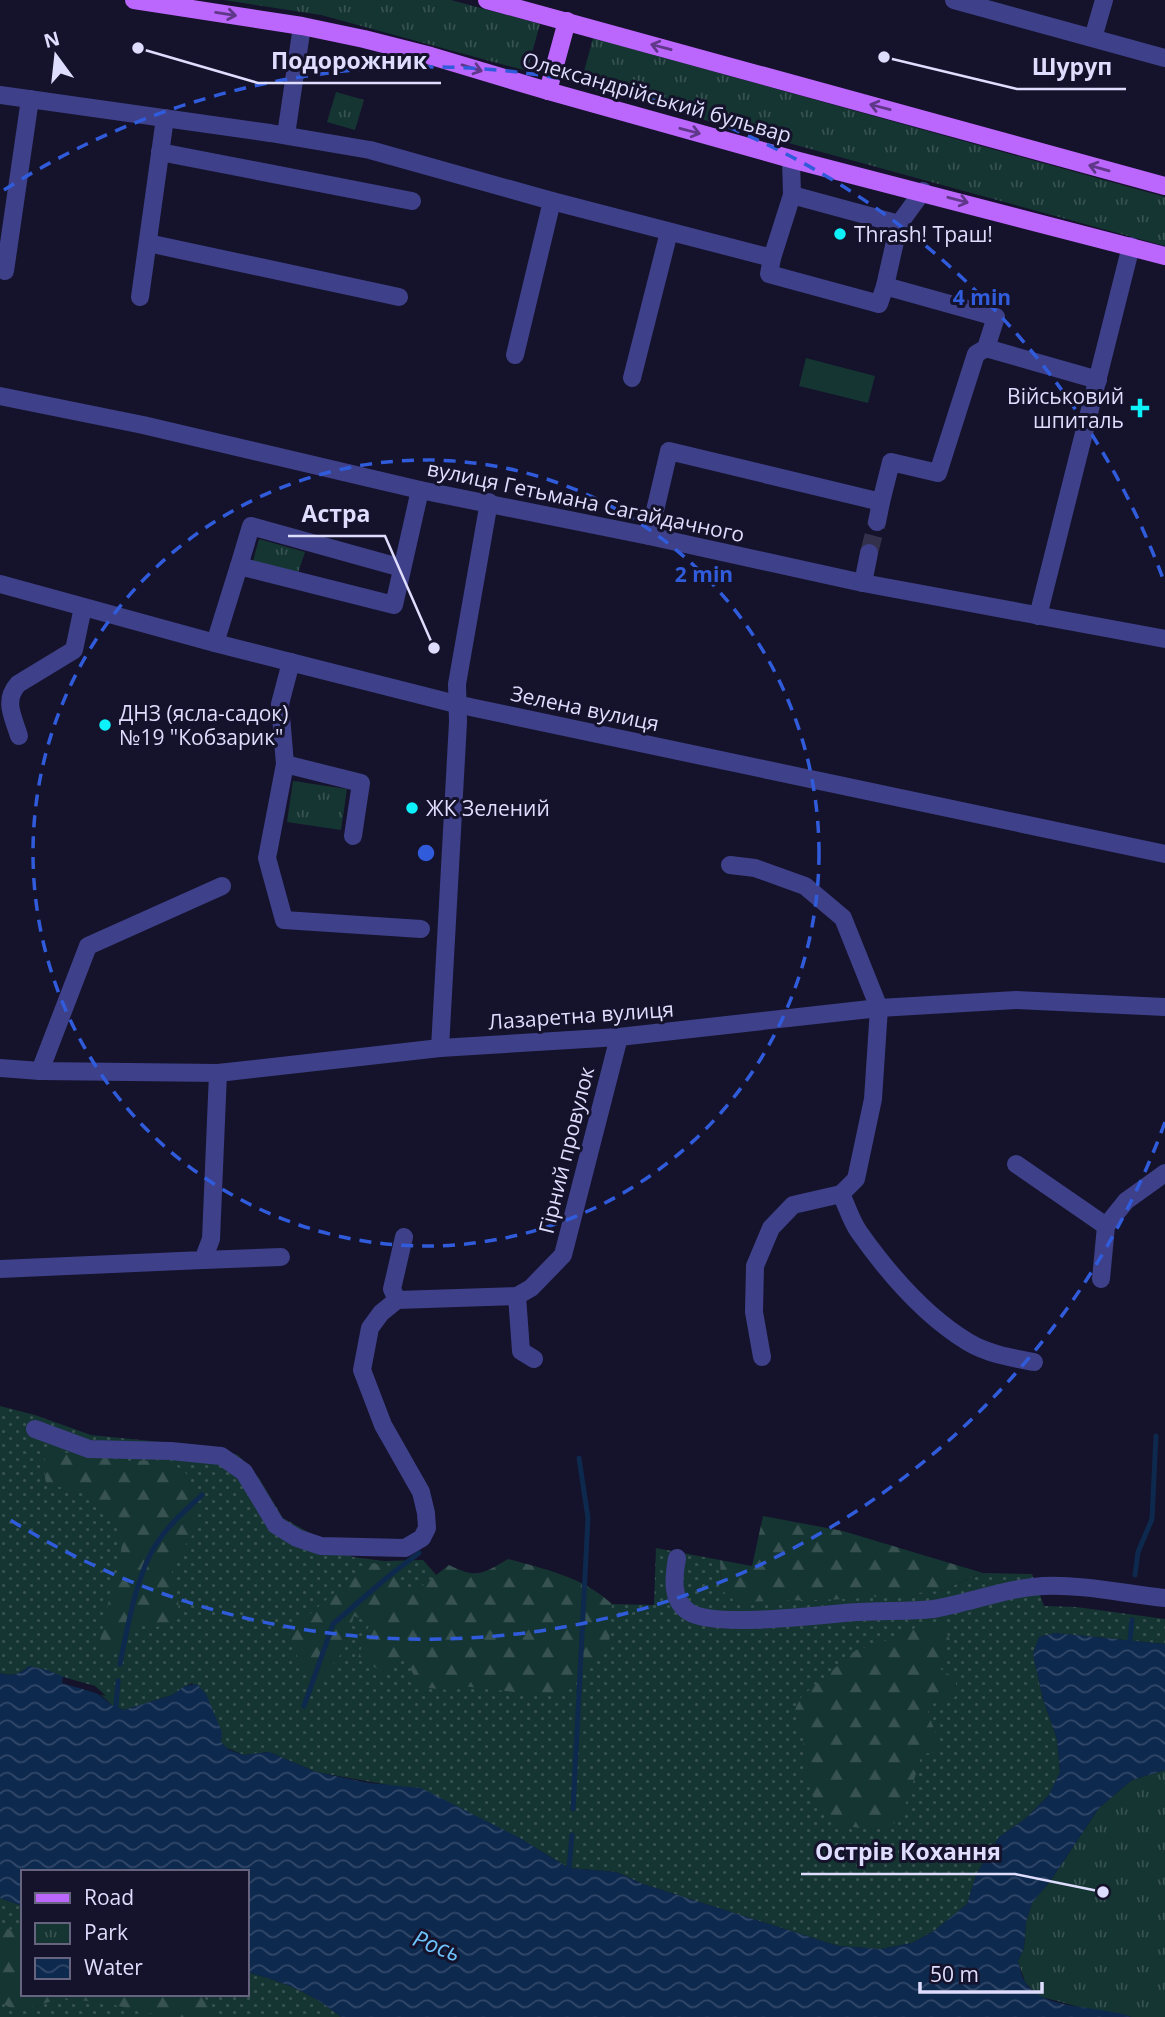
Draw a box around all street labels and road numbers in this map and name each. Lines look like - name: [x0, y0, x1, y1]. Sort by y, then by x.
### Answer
- street label: Олександрійський бульвар: [519, 45, 795, 149]
- street label: вулиця Гетьмана Сагайдачного: [425, 454, 747, 548]
- street label: Зелена вулиця: [508, 679, 662, 737]
- street label: Лазаретна вулиця: [487, 995, 675, 1035]
- street label: Гірний провулок: [532, 1063, 600, 1236]

